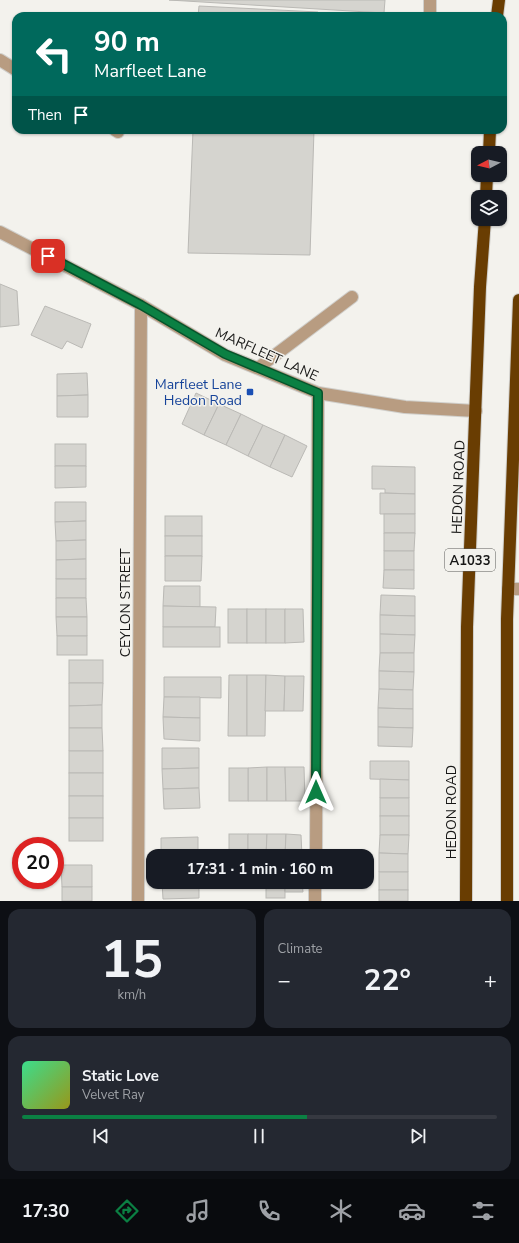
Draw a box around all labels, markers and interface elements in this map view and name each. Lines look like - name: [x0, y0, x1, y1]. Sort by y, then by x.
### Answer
- text: 90 m: [94, 23, 160, 61]
- icon: left: [28, 28, 80, 80]
- text: Marfleet Lane: [94, 59, 206, 83]
- icon: arrive: [70, 104, 92, 126]
- text: Then: [28, 105, 62, 125]
- north arrow: [471, 146, 507, 182]
- map controls: [471, 146, 507, 226]
- button: layers: [471, 190, 507, 226]
- pin: [31, 239, 65, 273]
- icon: arrive: [37, 245, 59, 267]
- street label: MARFLEET LANE: [212, 323, 321, 386]
- place label: Marfleet Lane Hedon Road: [155, 375, 242, 410]
- marker: Marfleet Lane Hedon Road: [245, 387, 255, 397]
- street label: HEDON ROAD: [447, 440, 470, 534]
- street label: CEYLON STREET: [116, 548, 135, 657]
- road number: A1033: [445, 549, 495, 571]
- street label: HEDON ROAD: [442, 765, 461, 859]
- position arrow: [295, 771, 337, 813]
- speed limit sign: 20: [12, 837, 64, 889]
- text: 17:31 · 1 min · 160 m: [187, 859, 333, 879]
- text: 15: [101, 924, 163, 995]
- text: Climate: [278, 940, 323, 958]
- text: 22°: [364, 960, 411, 1001]
- text: −: [278, 966, 291, 996]
- text: +: [484, 966, 497, 996]
- text: km/h: [117, 986, 146, 1004]
- text: Static Love: [82, 1066, 159, 1086]
- text: Velvet Ray: [82, 1086, 144, 1104]
- icon: previous: [90, 1125, 112, 1147]
- icon: pause: [248, 1125, 270, 1147]
- icon: next: [407, 1125, 429, 1147]
- icon: directions: [113, 1197, 141, 1225]
- icon: music: [184, 1197, 212, 1225]
- icon: phone: [255, 1197, 283, 1225]
- icon: climate: [327, 1197, 355, 1225]
- icon: car: [398, 1197, 426, 1225]
- icon: filters: [469, 1197, 497, 1225]
- text: 17:30: [22, 1199, 69, 1223]

